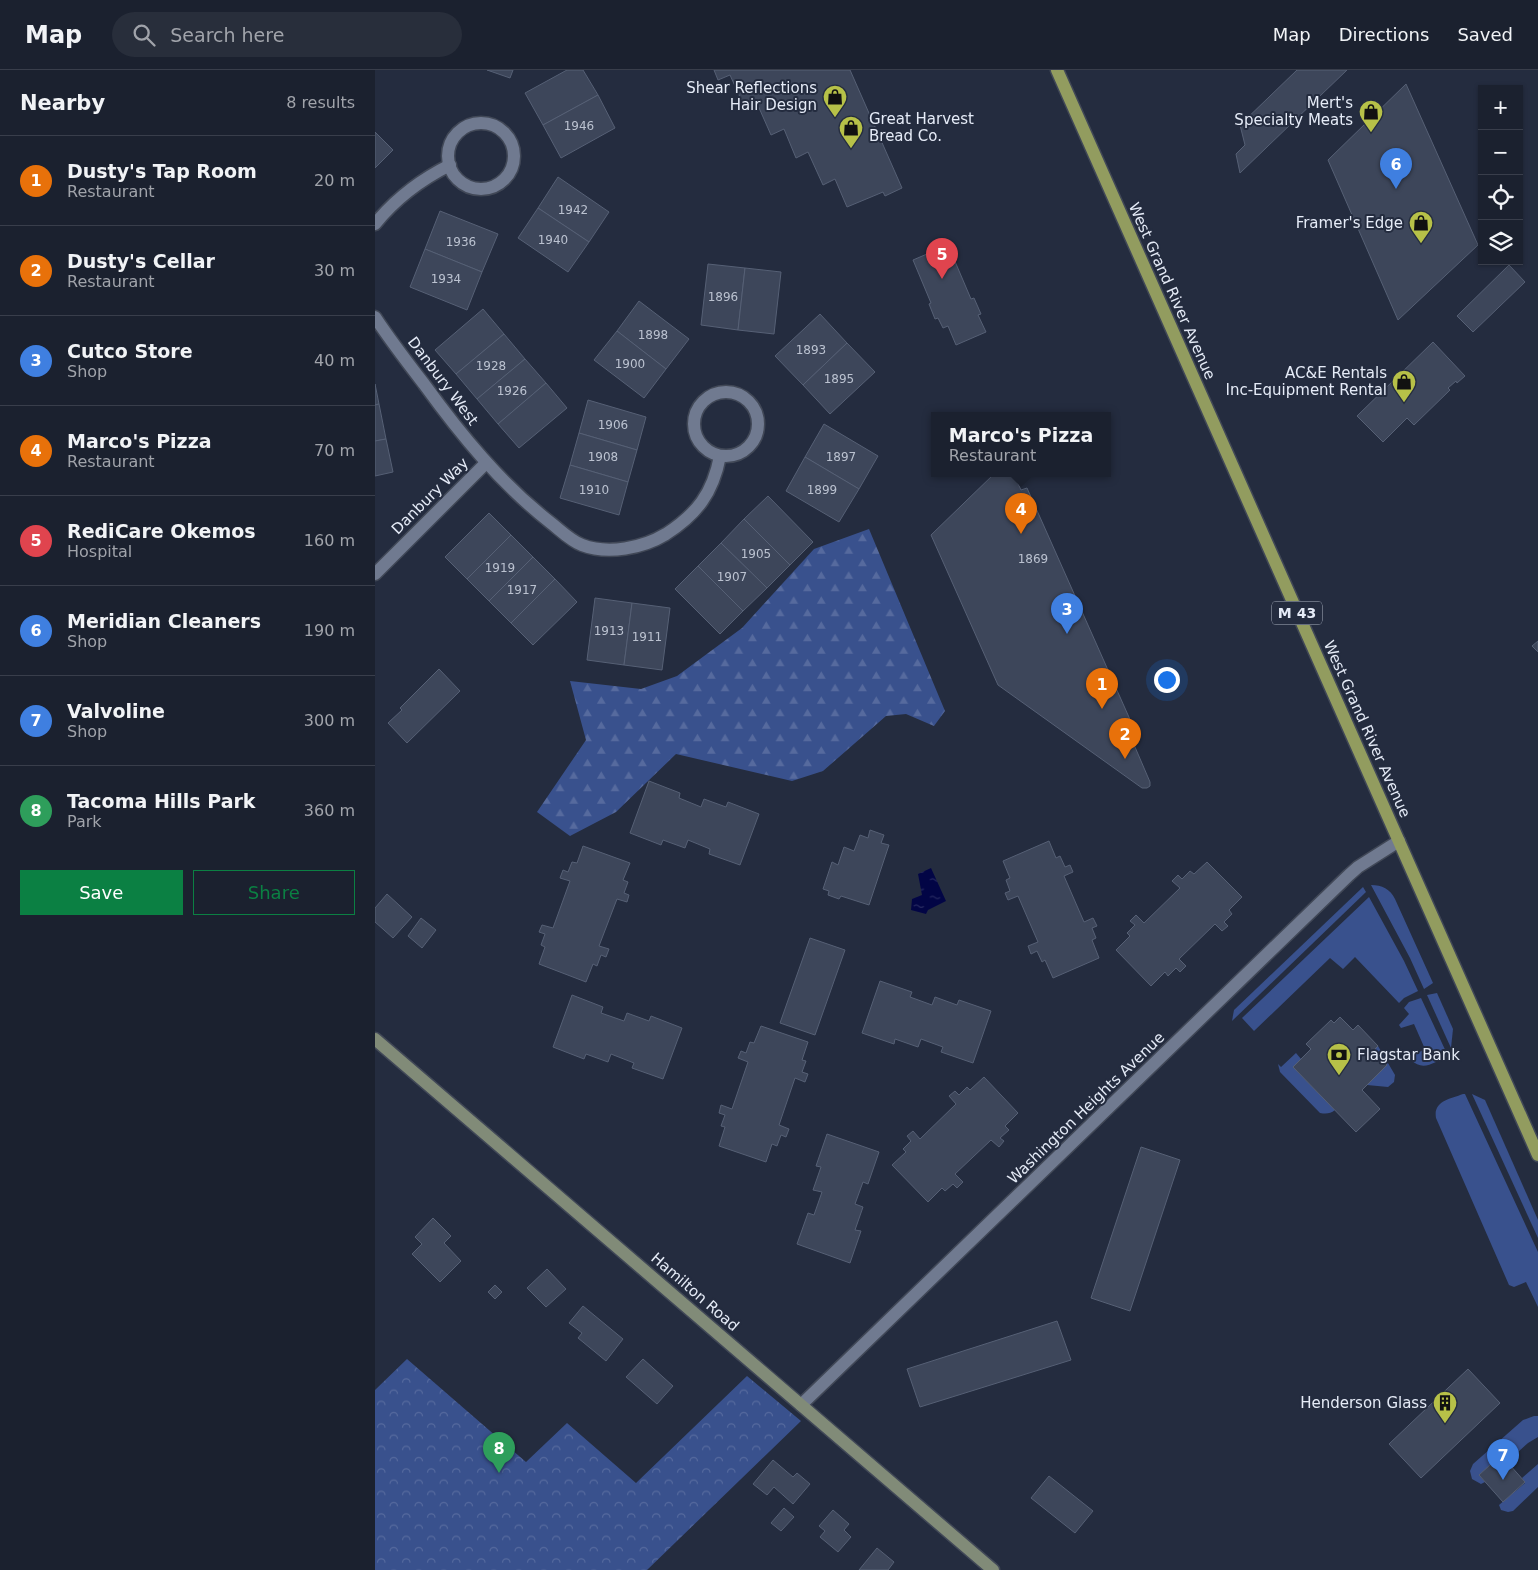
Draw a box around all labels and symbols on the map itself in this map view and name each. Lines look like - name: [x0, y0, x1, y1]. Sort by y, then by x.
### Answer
- place label: Shear Reflections Hair Design: [686, 79, 817, 114]
- shop icon: Shear Reflections Hair Design: [822, 84, 848, 118]
- place label: Mert's Specialty Meats: [1234, 94, 1353, 129]
- shop icon: Mert's Specialty Meats: [1358, 99, 1384, 133]
- place label: Great Harvest Bread Co.: [869, 110, 974, 145]
- shop icon: Great Harvest Bread Co.: [838, 115, 864, 149]
- house number: 1946: [564, 119, 594, 133]
- pin: 6: [1380, 148, 1412, 189]
- street label: West Grand River Avenue: [1125, 200, 1219, 382]
- house number: 1942: [558, 203, 588, 217]
- shop icon: Framer's Edge: [1408, 210, 1434, 244]
- place label: Framer's Edge: [1296, 214, 1403, 232]
- house number: 1940: [538, 233, 568, 247]
- house number: 1936: [446, 235, 476, 249]
- pin: 5: [926, 238, 958, 279]
- house number: 1934: [431, 272, 461, 286]
- house number: 1896: [708, 290, 738, 304]
- house number: 1898: [638, 328, 668, 342]
- street label: Danbury West: [404, 333, 482, 429]
- house number: 1893: [796, 343, 826, 357]
- house number: 1900: [615, 357, 645, 371]
- house number: 1928: [476, 359, 506, 373]
- place label: AC&E Rentals Inc-Equipment Rental: [1225, 364, 1387, 399]
- shop icon: AC&E Rentals Inc-Equipment Rental: [1391, 369, 1417, 403]
- house number: 1895: [824, 372, 854, 386]
- house number: 1926: [497, 384, 527, 398]
- house number: 1906: [598, 418, 628, 432]
- house number: 1908: [588, 450, 618, 464]
- house number: 1897: [826, 450, 856, 464]
- street label: Danbury Way: [388, 454, 472, 538]
- house number: 1910: [579, 483, 609, 497]
- house number: 1899: [807, 483, 837, 497]
- pin: 4: [1005, 493, 1037, 534]
- house number: 1905: [741, 547, 771, 561]
- house number: 1869: [1018, 552, 1048, 566]
- house number: 1919: [485, 561, 515, 575]
- house number: 1907: [717, 570, 747, 584]
- house number: 1917: [507, 583, 537, 597]
- pin: 3: [1051, 593, 1083, 634]
- road number: M 43: [1272, 602, 1322, 624]
- house number: 1913: [594, 624, 624, 638]
- house number: 1911: [632, 630, 662, 644]
- street label: West Grand River Avenue: [1320, 638, 1414, 820]
- your location: [1154, 667, 1180, 693]
- pin: 1: [1086, 668, 1118, 709]
- pin: 2: [1109, 718, 1141, 759]
- street label: Washington Heights Avenue: [1004, 1028, 1168, 1188]
- bank icon: Flagstar Bank: [1326, 1042, 1352, 1076]
- place label: Flagstar Bank: [1357, 1046, 1460, 1064]
- street label: Hamilton Road: [647, 1249, 743, 1335]
- building icon: Henderson Glass: [1432, 1390, 1458, 1424]
- place label: Henderson Glass: [1300, 1394, 1427, 1412]
- pin: 8: [483, 1432, 515, 1473]
- pin: 7: [1487, 1439, 1519, 1480]

